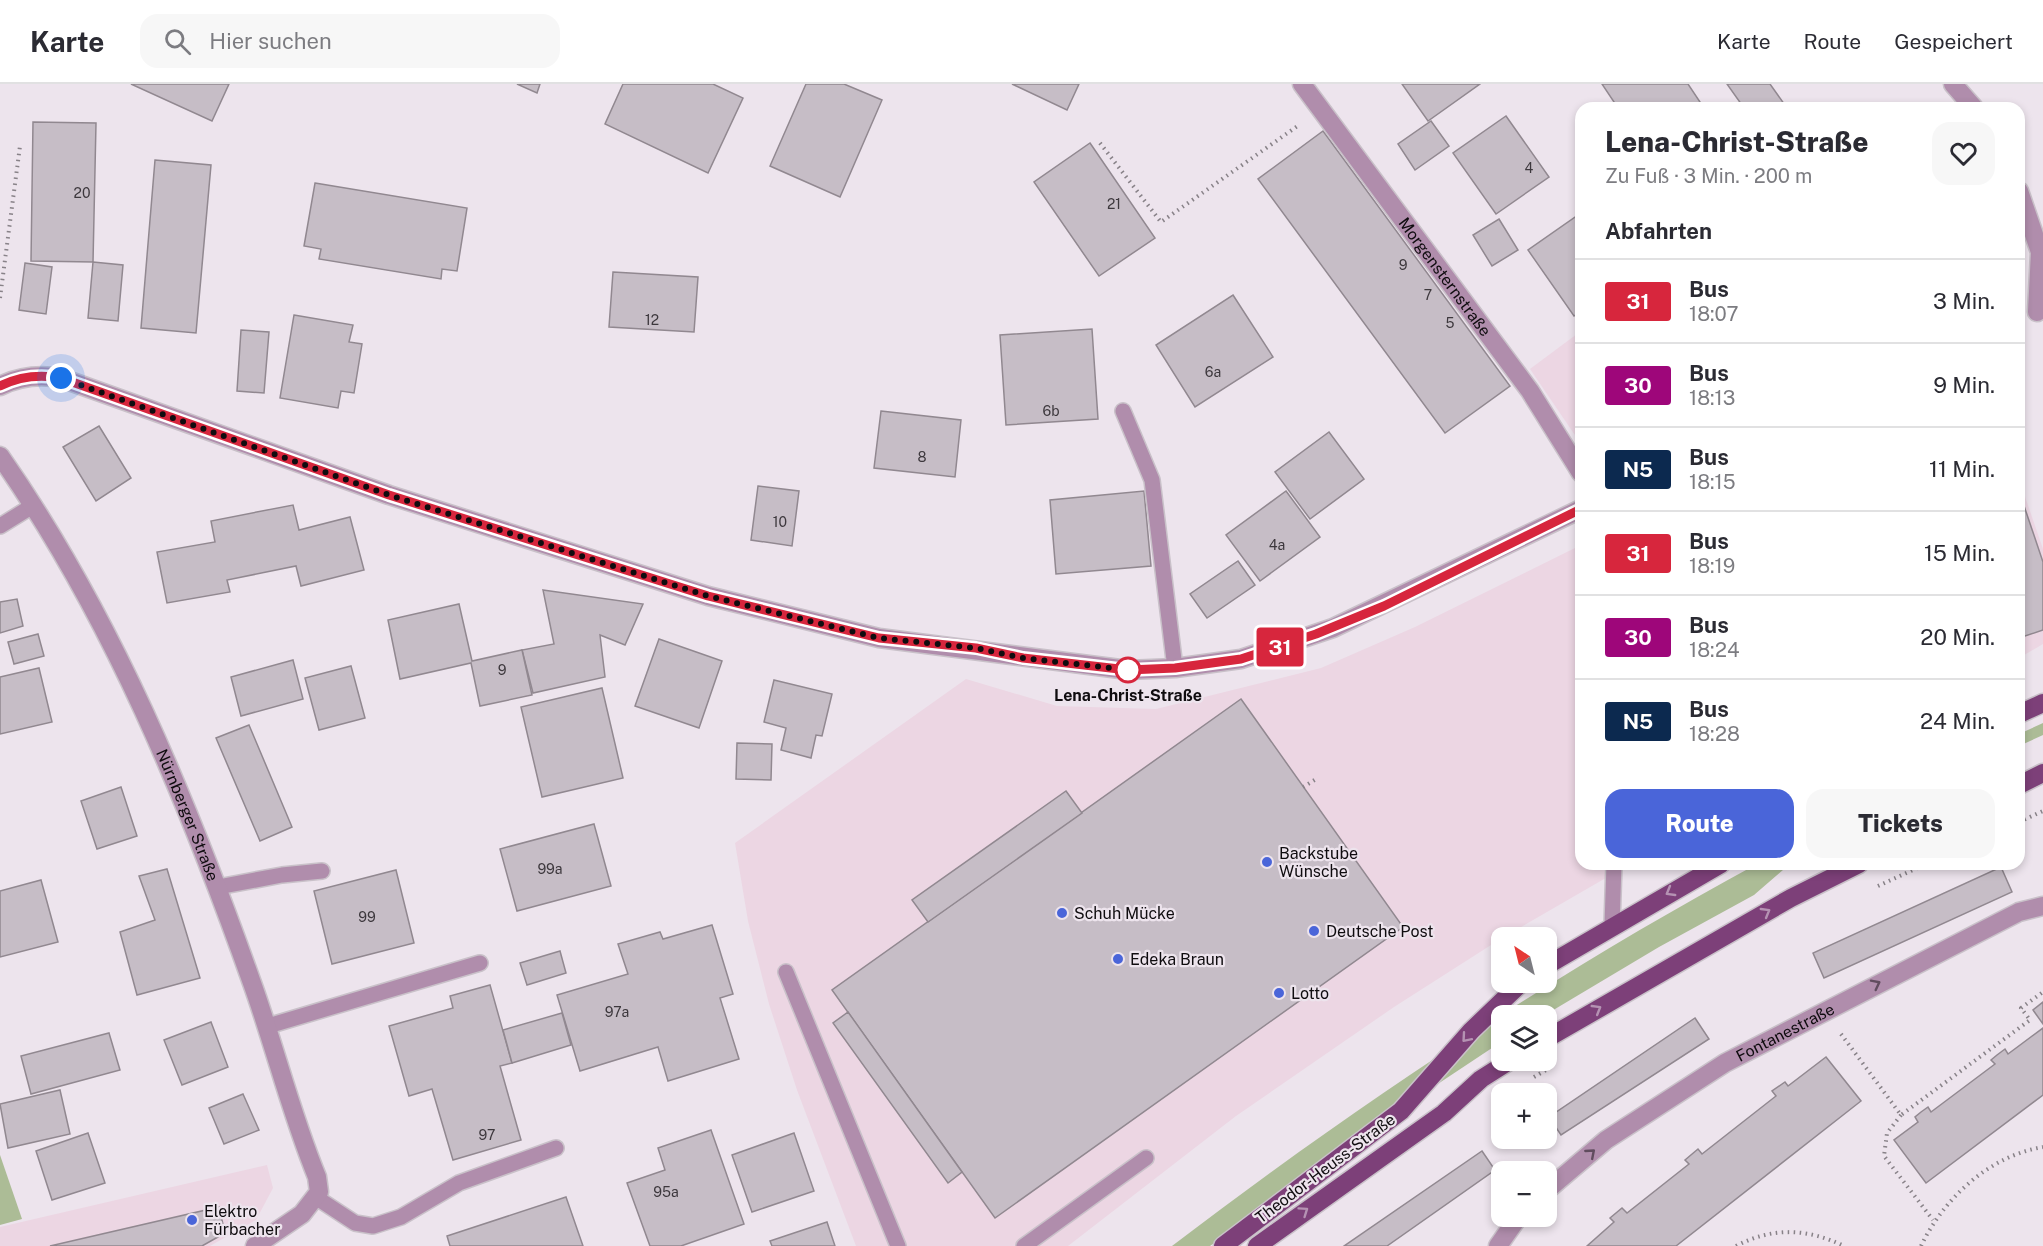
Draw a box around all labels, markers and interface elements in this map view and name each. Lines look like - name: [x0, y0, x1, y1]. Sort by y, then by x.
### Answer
- search box: [140, 14, 560, 68]
- text: Karte: [30, 25, 104, 58]
- icon: search: [161, 25, 194, 58]
- text: Hier suchen: [209, 28, 332, 54]
- text: Karte: [1717, 29, 1771, 54]
- text: Route: [1804, 29, 1861, 54]
- text: Gespeichert: [1894, 29, 2013, 54]
- button: heart: [1932, 122, 1995, 185]
- text: Lena-Christ-Straße: [1605, 125, 1869, 158]
- house number: 4: [1525, 160, 1534, 176]
- text: Zu Fuß · 3 Min. · 200 m: [1605, 164, 1812, 188]
- house number: 20: [74, 185, 90, 201]
- house number: 21: [1107, 196, 1121, 212]
- street label: Morgensternstraße: [1394, 214, 1495, 340]
- text: Abfahrten: [1605, 218, 1712, 244]
- house number: 9: [1399, 257, 1408, 273]
- text: Bus: [1689, 276, 1729, 302]
- house number: 7: [1424, 287, 1432, 303]
- text: 3 Min.: [1933, 288, 1995, 314]
- text: 31: [1627, 289, 1649, 314]
- text: 18:07: [1689, 302, 1738, 326]
- house number: 12: [645, 312, 659, 328]
- house number: 5: [1446, 315, 1455, 331]
- text: Bus: [1689, 360, 1729, 386]
- your location: [46, 363, 76, 393]
- house number: 6a: [1205, 364, 1221, 380]
- text: 9 Min.: [1933, 372, 1995, 398]
- text: 30: [1624, 373, 1652, 398]
- text: 18:13: [1689, 386, 1735, 410]
- house number: 6b: [1042, 403, 1060, 419]
- text: Bus: [1689, 444, 1729, 470]
- house number: 8: [917, 449, 927, 465]
- text: 11 Min.: [1929, 456, 1995, 482]
- text: N5: [1623, 457, 1653, 482]
- text: 18:15: [1689, 470, 1736, 494]
- house number: 10: [773, 514, 787, 530]
- text: Bus: [1689, 528, 1729, 554]
- house number: 4a: [1269, 537, 1285, 553]
- text: 15 Min.: [1924, 540, 1995, 566]
- text: 31: [1627, 541, 1649, 566]
- text: 18:19: [1689, 554, 1735, 578]
- text: Bus: [1689, 612, 1729, 638]
- text: 20 Min.: [1920, 624, 1995, 650]
- text: 30: [1624, 625, 1652, 650]
- line badge: 31: [1253, 628, 1307, 666]
- text: 31: [1269, 635, 1291, 660]
- text: 18:24: [1689, 638, 1740, 662]
- marker: Lena-Christ-Straße: [1115, 657, 1141, 683]
- house number: 9: [498, 662, 507, 678]
- place label: Lena-Christ-Straße: [1054, 686, 1202, 705]
- text: Bus: [1689, 696, 1729, 722]
- text: 24 Min.: [1920, 708, 1995, 734]
- text: N5: [1623, 709, 1653, 734]
- text: 18:28: [1689, 722, 1740, 746]
- street label: Nürnberger Straße: [152, 746, 223, 884]
- button: Route: [1605, 789, 1794, 858]
- button: Tickets: [1806, 789, 1995, 858]
- place label: Backstube Wünsche: [1279, 844, 1358, 881]
- marker: Backstube Wünsche: [1260, 855, 1274, 869]
- house number: 99a: [537, 861, 563, 877]
- one-way arrow: [1666, 885, 1676, 897]
- place label: Schuh Mücke: [1074, 904, 1175, 923]
- marker: Schuh Mücke: [1055, 906, 1069, 920]
- one-way arrow: [1760, 908, 1770, 919]
- house number: 99: [358, 909, 376, 925]
- place label: Deutsche Post: [1326, 922, 1434, 941]
- marker: Deutsche Post: [1307, 924, 1321, 938]
- north arrow: [1491, 927, 1557, 993]
- map controls: [1491, 927, 1557, 1227]
- place label: Edeka Braun: [1130, 950, 1224, 969]
- marker: Edeka Braun: [1111, 952, 1125, 966]
- one-way arrow: [1869, 980, 1880, 992]
- place label: Lotto: [1291, 984, 1329, 1003]
- marker: Lotto: [1272, 986, 1286, 1000]
- street label: Fontanestraße: [1733, 999, 1838, 1066]
- house number: 97a: [605, 1004, 629, 1020]
- one-way arrow: [1590, 1004, 1601, 1016]
- button: layers: [1491, 1005, 1557, 1071]
- one-way arrow: [1462, 1031, 1473, 1042]
- button: +: [1491, 1083, 1557, 1149]
- street label: Theodor-Heuss-Straße: [1252, 1110, 1399, 1227]
- house number: 97: [479, 1127, 495, 1143]
- one-way arrow: [1584, 1149, 1595, 1160]
- button: −: [1491, 1161, 1557, 1227]
- house number: 95a: [653, 1184, 679, 1200]
- place label: Elektro Fürbacher: [204, 1202, 280, 1239]
- one-way arrow: [1297, 1207, 1308, 1218]
- marker: Elektro Fürbacher: [185, 1213, 199, 1227]

